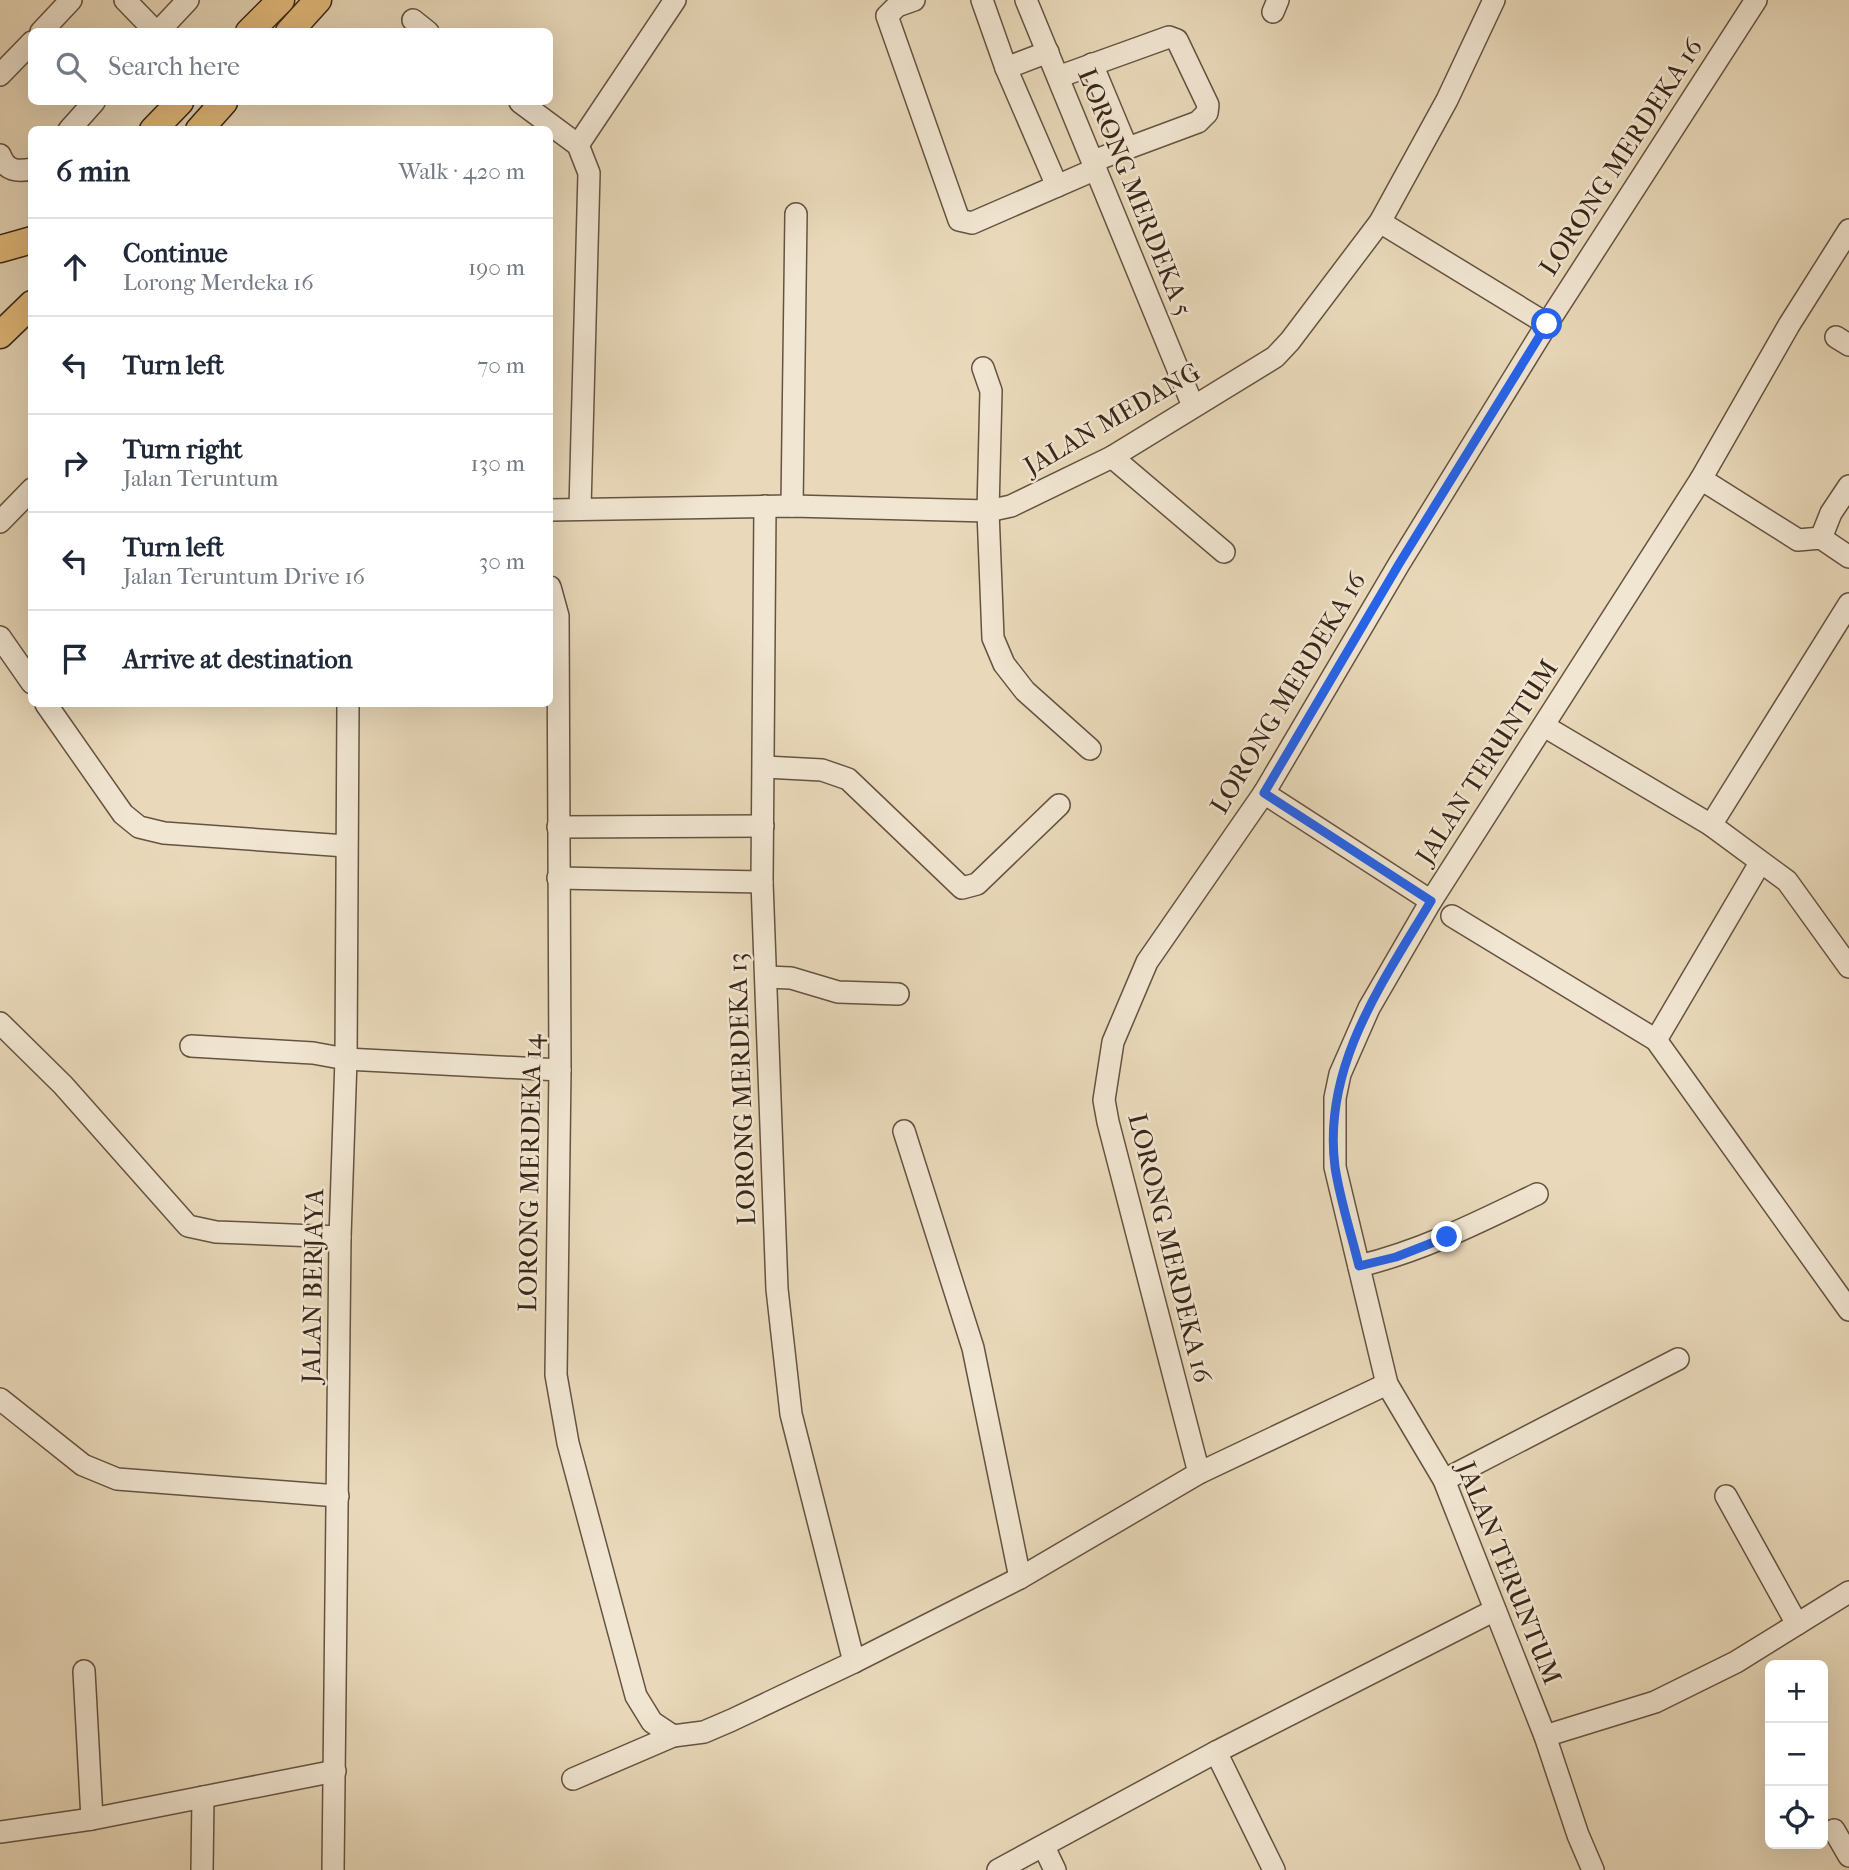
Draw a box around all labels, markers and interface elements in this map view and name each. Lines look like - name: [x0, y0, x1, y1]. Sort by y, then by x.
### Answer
- search box: [28, 28, 553, 105]
- street label: LORONG MERDEKA 16: [1533, 32, 1710, 281]
- icon: search: [52, 48, 90, 86]
- text: Search here: [108, 51, 240, 82]
- street label: LORONG MERDEKA 5: [1071, 64, 1199, 320]
- text: 6 min: [56, 154, 130, 189]
- text: Walk · 420 m: [398, 158, 525, 185]
- text: Continue: [123, 238, 228, 269]
- icon: ahead: [56, 248, 94, 286]
- text: 190 m: [468, 254, 525, 281]
- text: Lorong Merdeka 16: [123, 269, 314, 296]
- route start: [1531, 308, 1562, 339]
- icon: left: [56, 346, 94, 384]
- text: Turn left: [123, 350, 224, 381]
- text: 70 m: [477, 352, 525, 379]
- street label: JALAN MEDANG: [1017, 356, 1206, 483]
- text: Turn right: [123, 434, 243, 465]
- icon: right: [56, 444, 94, 482]
- text: 130 m: [471, 450, 525, 477]
- text: Jalan Teruntum: [123, 465, 278, 492]
- text: Turn left: [123, 532, 224, 563]
- icon: left: [56, 542, 94, 580]
- text: 30 m: [479, 548, 525, 575]
- text: Jalan Teruntum Drive 16: [123, 563, 365, 590]
- street label: LORONG MERDEKA 16: [1204, 566, 1373, 819]
- icon: arrive: [56, 640, 94, 678]
- text: Arrive at destination: [123, 644, 353, 675]
- street label: JALAN TERUNTUM: [1408, 654, 1565, 872]
- street label: LORONG MERDEKA 13: [722, 952, 762, 1226]
- street label: LORONG MERDEKA 14: [512, 1033, 548, 1312]
- street label: LORONG MERDEKA 16: [1122, 1110, 1219, 1387]
- street label: JALAN BERJAYA: [296, 1187, 330, 1386]
- route end: [1431, 1221, 1462, 1252]
- street label: JALAN TERUNTUM: [1449, 1455, 1568, 1689]
- map controls: [1765, 1660, 1828, 1849]
- button: +: [1765, 1660, 1828, 1723]
- button: −: [1765, 1723, 1828, 1786]
- button: locate: [1765, 1786, 1828, 1849]

